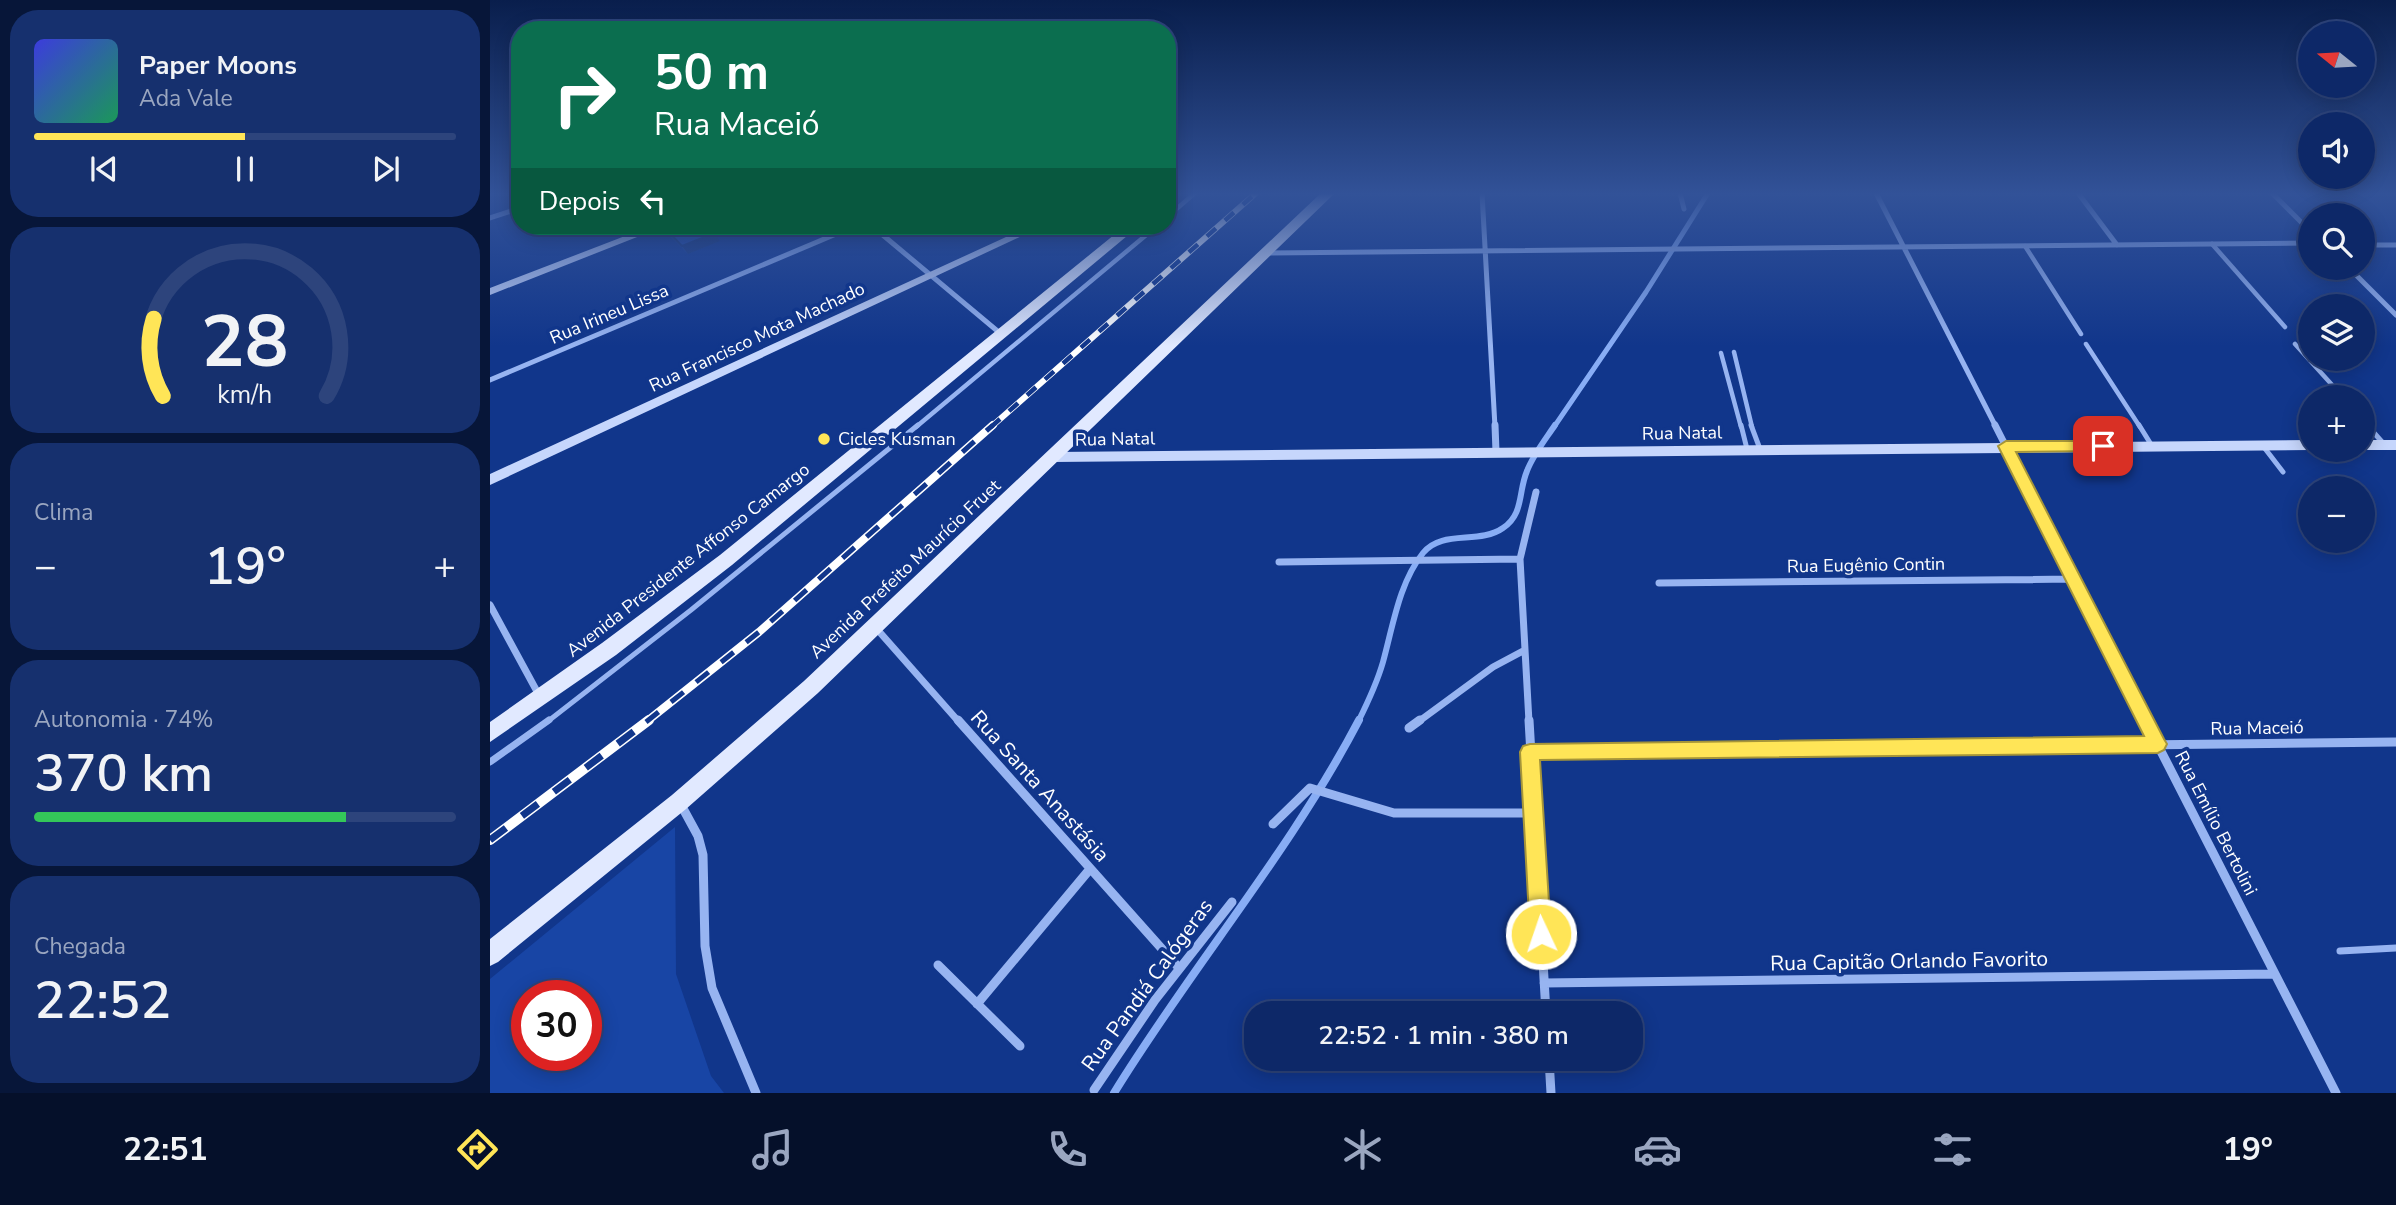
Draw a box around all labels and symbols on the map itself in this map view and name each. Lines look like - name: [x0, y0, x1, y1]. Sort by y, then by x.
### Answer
- north arrow: [2298, 21, 2375, 98]
- street label: Rua Francisco Mota Machado: [645, 276, 869, 398]
- street label: Rua Irineu Lissa: [546, 278, 672, 350]
- pin: [2073, 416, 2133, 476]
- street label: Rua Natal: [1642, 420, 1723, 446]
- street label: Rua Natal: [1075, 426, 1156, 452]
- place label: Cicles Kusman: [838, 427, 956, 451]
- marker: Cicles Kusman: [816, 431, 832, 447]
- street label: Avenida Presidente Affonso Camargo: [562, 458, 814, 662]
- street label: Avenida Prefeito Maurício Fruet: [804, 474, 1006, 664]
- street label: Rua Eugênio Contin: [1787, 552, 1945, 578]
- street label: Rua Santa Anastásia: [964, 704, 1116, 868]
- street label: Rua Maceió: [2210, 715, 2304, 741]
- street label: Rua Emílio Bertolini: [2169, 746, 2263, 900]
- street label: Rua Pandiá Calógeras: [1075, 893, 1219, 1077]
- position arrow: [1504, 897, 1578, 971]
- street label: Rua Capitão Orlando Favorito: [1770, 945, 2048, 977]
- speed limit sign: 30: [511, 980, 602, 1071]

